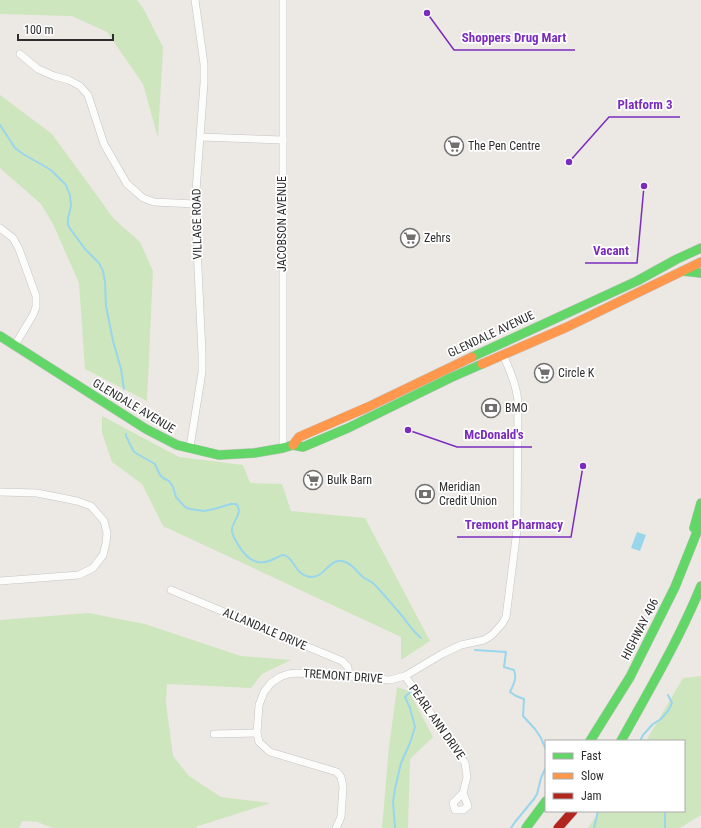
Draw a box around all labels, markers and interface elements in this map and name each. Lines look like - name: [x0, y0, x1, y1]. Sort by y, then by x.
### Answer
- scale bar: [18, 16, 113, 42]
- text: 100 m: [24, 23, 54, 37]
- callout: Shoppers Drug Mart: [454, 25, 575, 50]
- text: Shoppers Drug Mart: [462, 30, 566, 45]
- callout: Platform 3: [609, 92, 680, 117]
- text: Platform 3: [617, 97, 673, 112]
- supermarket icon: The Pen Centre: [443, 135, 465, 157]
- place label: The Pen Centre: [468, 139, 541, 153]
- street label: JACOBSON AVENUE: [275, 176, 289, 272]
- street label: VILLAGE ROAD: [189, 188, 205, 260]
- supermarket icon: Zehrs: [399, 227, 421, 249]
- place label: Zehrs: [424, 231, 451, 245]
- callout: Vacant: [585, 238, 637, 263]
- text: Vacant: [593, 243, 629, 258]
- street label: GLENDALE AVENUE: [446, 308, 536, 360]
- supermarket icon: Circle K: [533, 362, 555, 384]
- place label: Circle K: [558, 366, 595, 380]
- street label: GLENDALE AVENUE: [90, 376, 178, 436]
- bank icon: BMO: [480, 397, 502, 419]
- place label: BMO: [505, 401, 528, 415]
- callout: McDonald's: [457, 422, 532, 447]
- text: McDonald's: [464, 427, 524, 442]
- supermarket icon: Bulk Barn: [302, 469, 324, 491]
- place label: Bulk Barn: [327, 473, 372, 487]
- place label: Meridian Credit Union: [439, 480, 497, 508]
- bank icon: Meridian Credit Union: [414, 483, 436, 505]
- callout: Tremont Pharmacy: [457, 512, 571, 537]
- text: Tremont Pharmacy: [465, 517, 563, 532]
- street label: HIGHWAY 406: [619, 596, 661, 662]
- street label: ALLANDALE DRIVE: [221, 605, 309, 653]
- street label: TREMONT DRIVE: [303, 666, 383, 686]
- street label: PEARL ANN DRIVE: [406, 682, 468, 762]
- legend: [545, 740, 685, 812]
- text: Fast: [581, 749, 602, 763]
- text: Slow: [581, 769, 604, 783]
- text: Jam: [581, 789, 602, 803]

